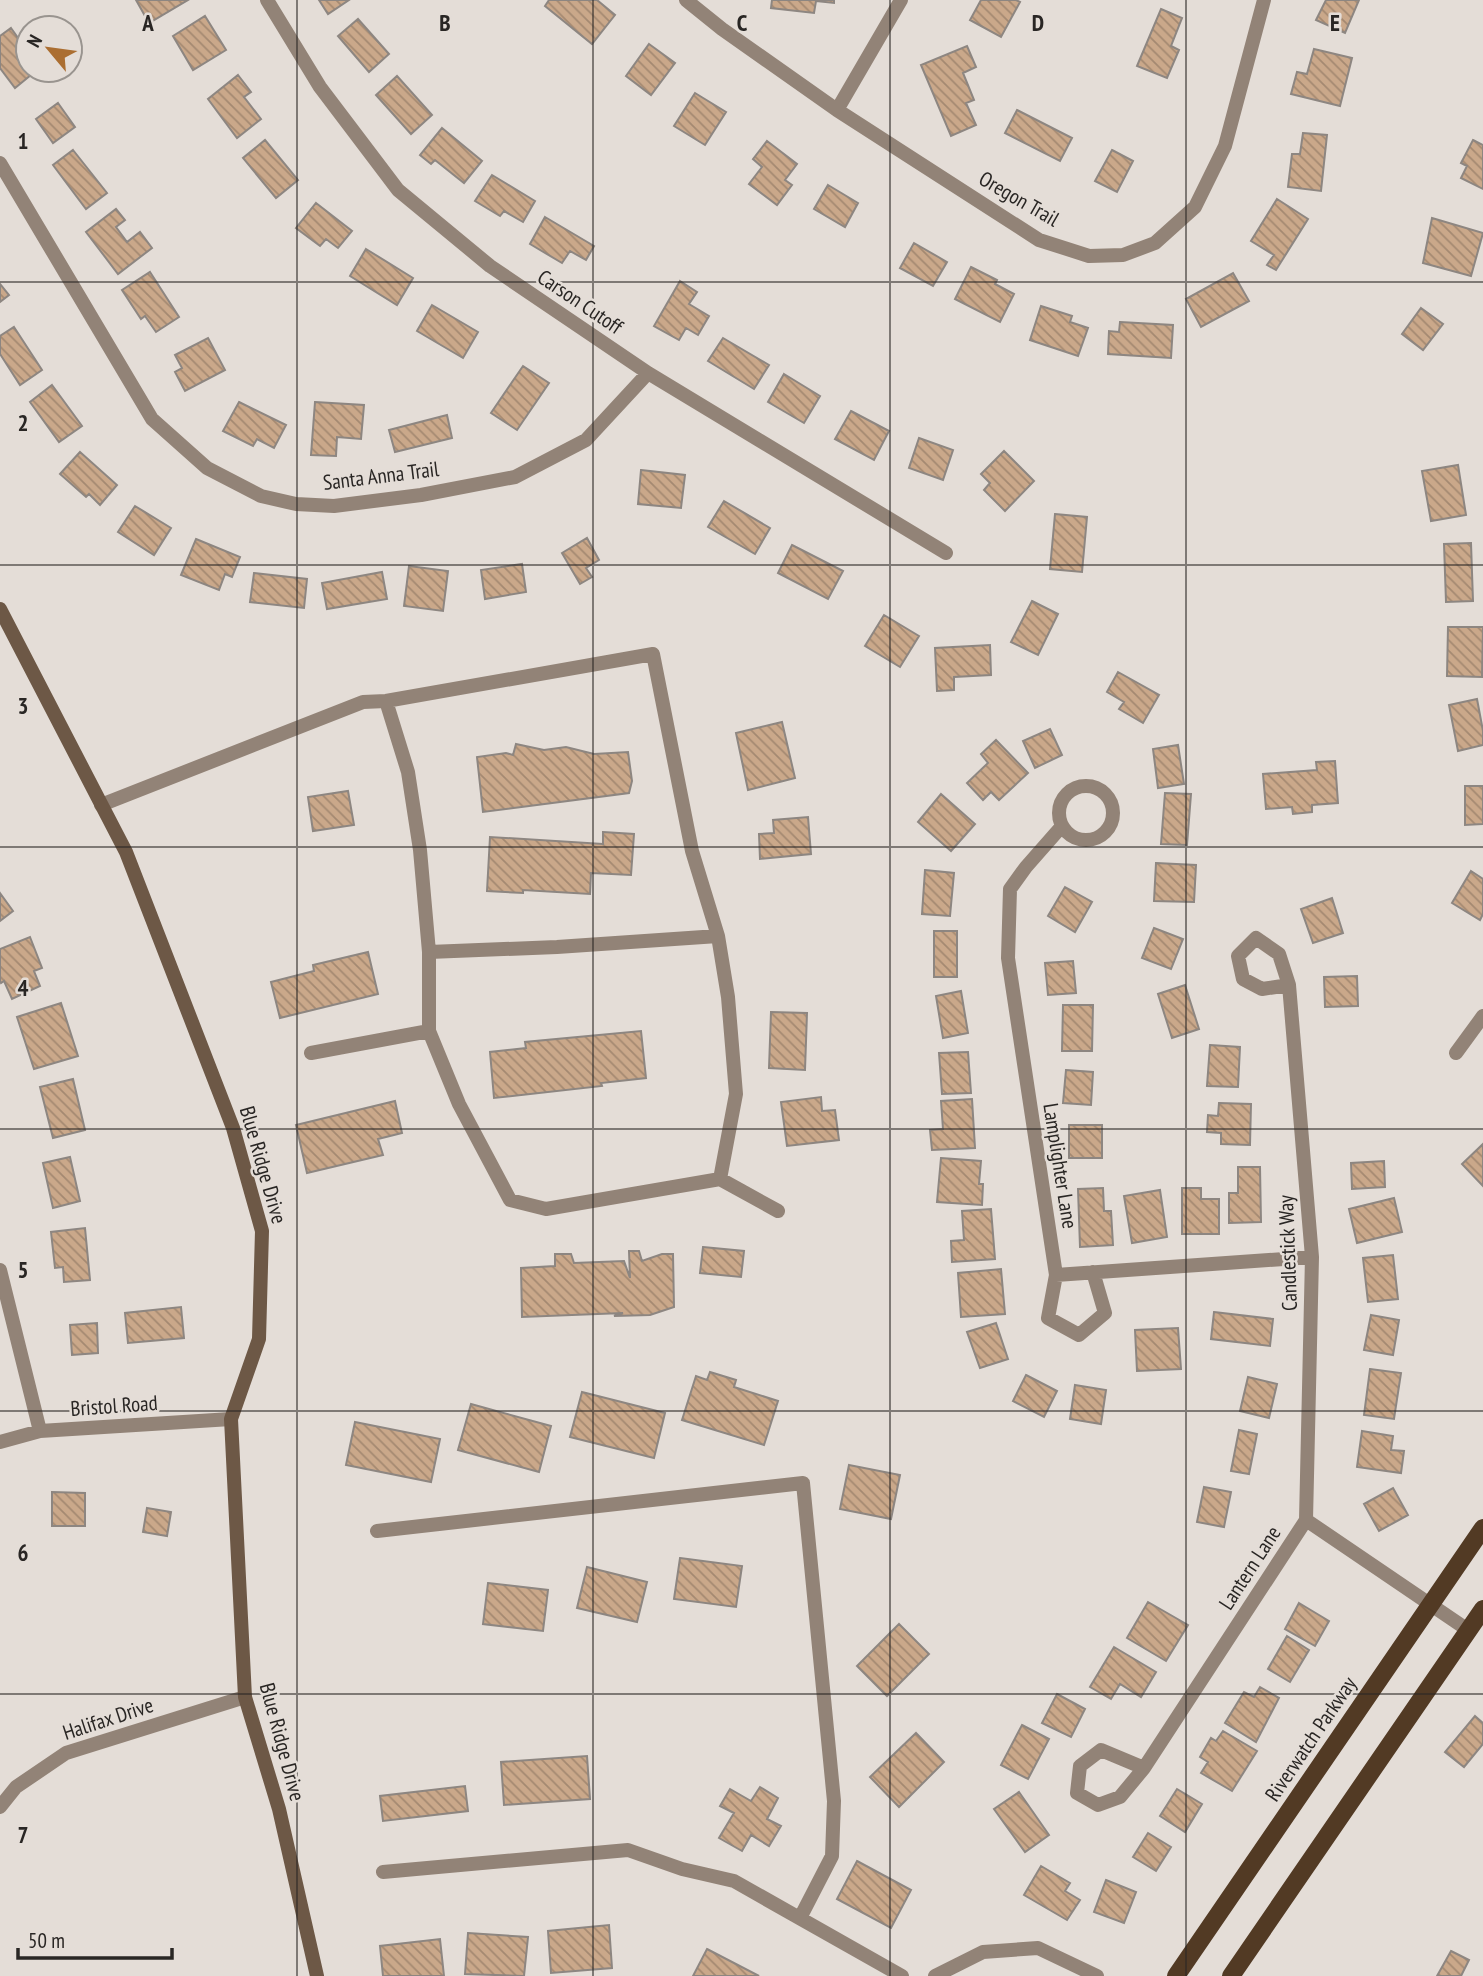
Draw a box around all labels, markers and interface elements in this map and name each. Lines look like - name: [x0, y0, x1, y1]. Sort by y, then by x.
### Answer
- text: A: [141, 8, 154, 37]
- text: B: [439, 8, 451, 37]
- text: C: [737, 8, 748, 37]
- text: D: [1032, 8, 1044, 37]
- text: E: [1330, 8, 1340, 37]
- north arrow: [14, 14, 84, 84]
- text: N: [21, 30, 47, 51]
- text: 1: [18, 126, 29, 155]
- street label: Oregon Trail: [974, 165, 1064, 232]
- street label: Carson Cutoff: [532, 263, 629, 340]
- text: 2: [18, 408, 29, 437]
- street label: Santa Anna Trail: [321, 455, 441, 496]
- text: 3: [18, 691, 29, 720]
- text: 4: [18, 973, 29, 1002]
- street label: Lamplighter Lane: [1037, 1101, 1084, 1231]
- street label: Blue Ridge Drive: [234, 1103, 293, 1227]
- street label: Candlestick Way: [1272, 1194, 1303, 1311]
- text: 5: [18, 1255, 29, 1284]
- street label: Bristol Road: [70, 1389, 158, 1422]
- street label: Lantern Lane: [1213, 1521, 1287, 1615]
- text: 6: [18, 1538, 29, 1567]
- street label: Riverwatch Parkway: [1259, 1671, 1362, 1806]
- street label: Blue Ridge Drive: [254, 1680, 311, 1804]
- street label: Halifax Drive: [59, 1691, 157, 1746]
- text: 7: [18, 1820, 29, 1849]
- scale bar: [18, 1916, 172, 1960]
- text: 50 m: [28, 1927, 65, 1954]

